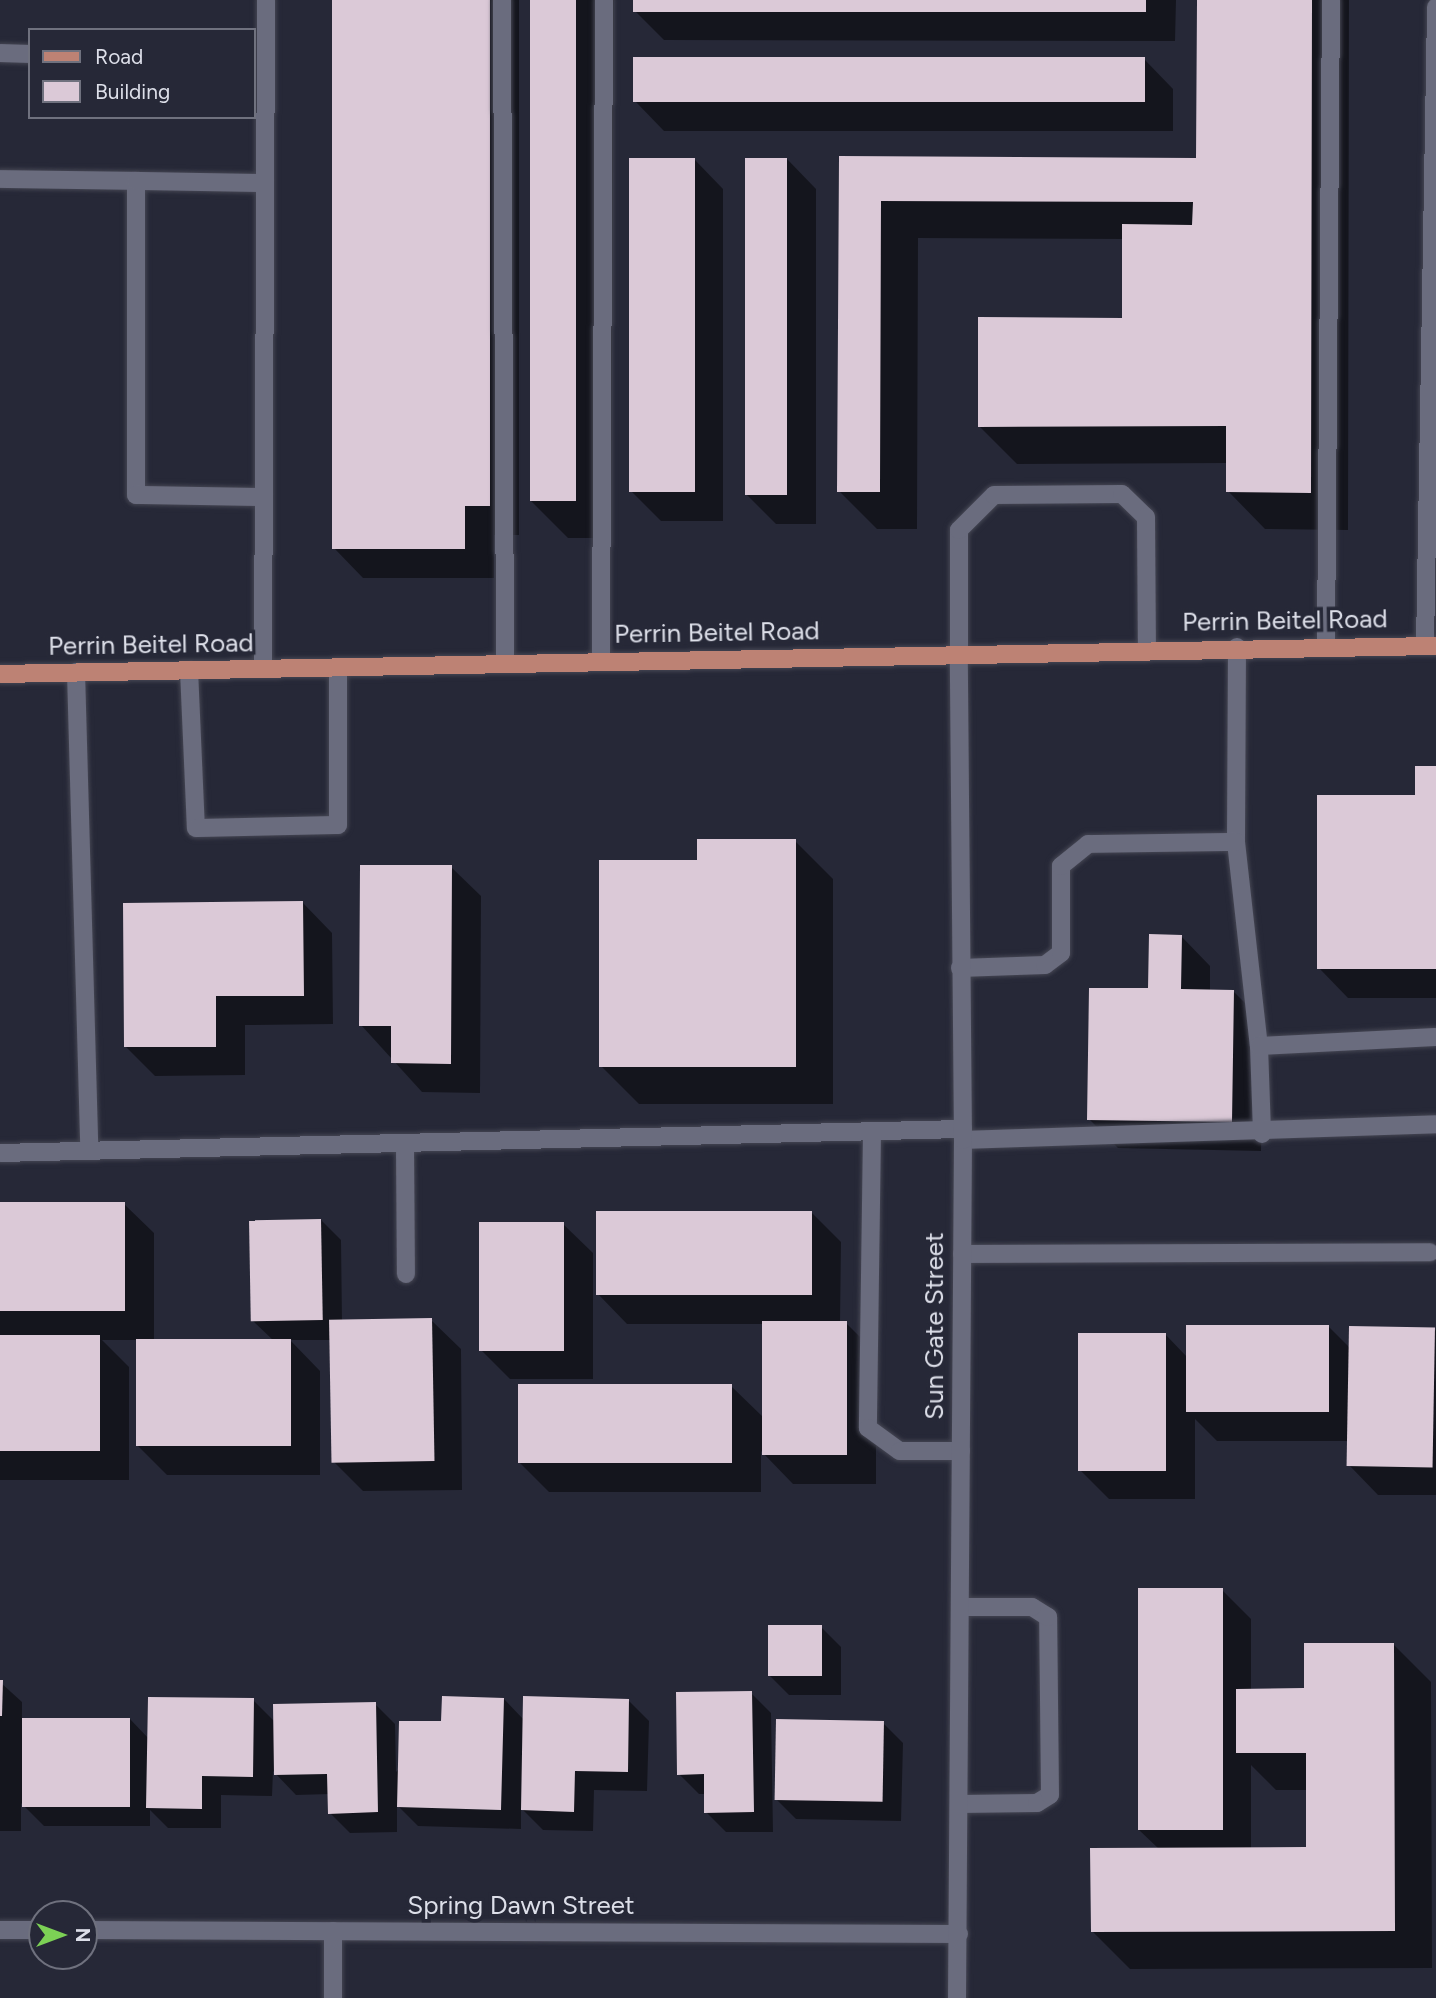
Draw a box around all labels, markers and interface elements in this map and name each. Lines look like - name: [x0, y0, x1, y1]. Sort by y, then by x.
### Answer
- legend: [28, 28, 256, 119]
- text: Road: [95, 44, 143, 69]
- text: Building: [95, 79, 170, 104]
- street label: Perrin Beitel Road: [1182, 604, 1388, 638]
- street label: Perrin Beitel Road: [614, 616, 820, 650]
- street label: Perrin Beitel Road: [48, 628, 254, 662]
- street label: Sun Gate Street: [919, 1232, 951, 1420]
- street label: Spring Dawn Street: [407, 1890, 635, 1922]
- north arrow: [28, 1900, 98, 1970]
- text: N: [71, 1928, 94, 1942]

